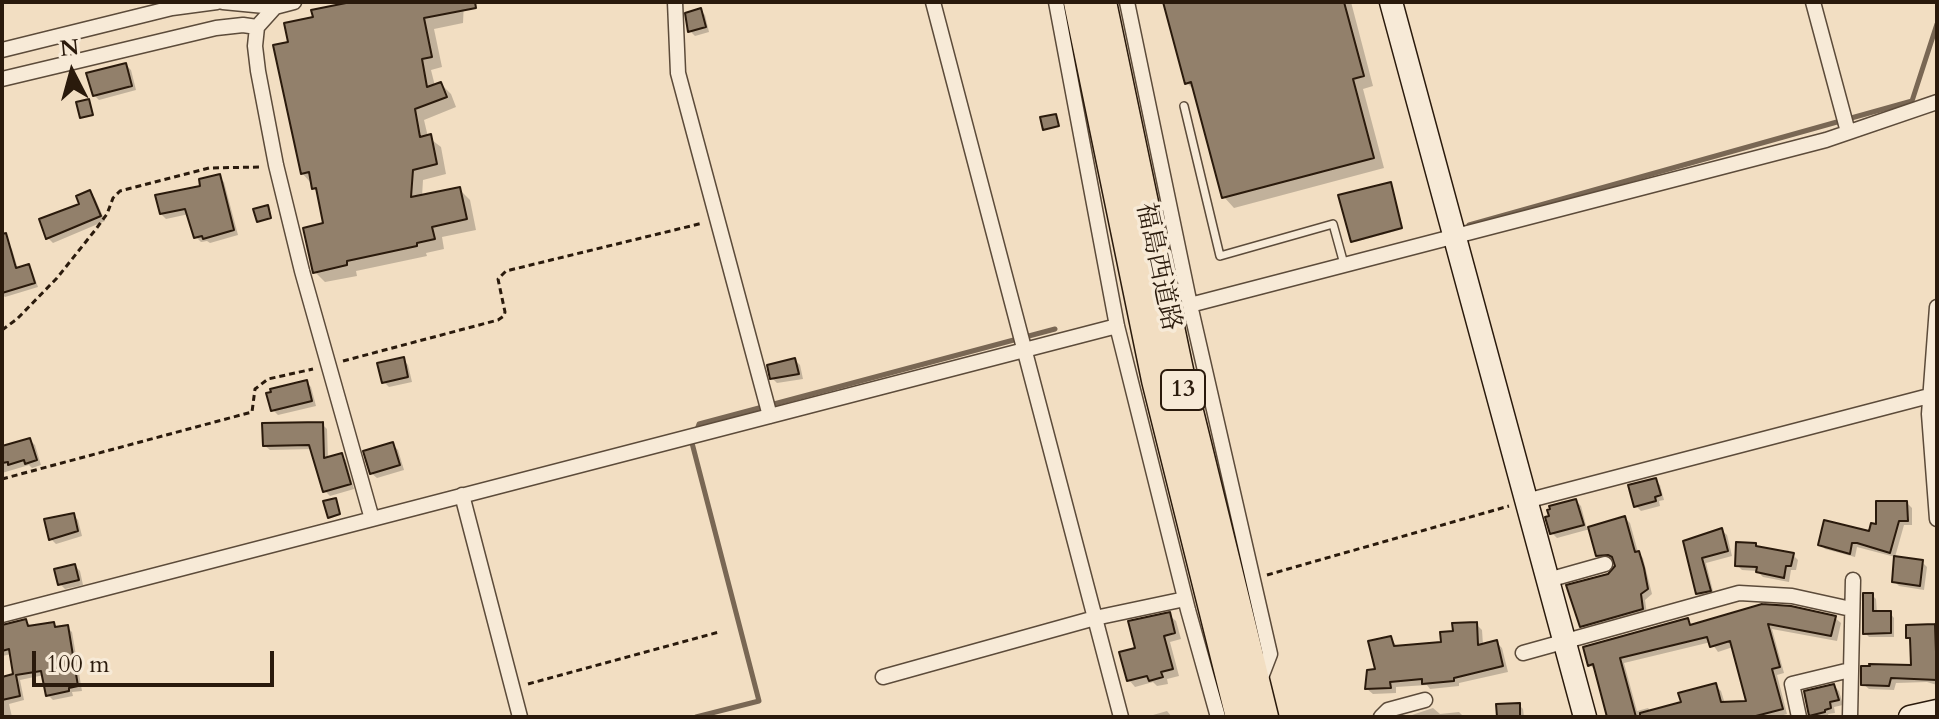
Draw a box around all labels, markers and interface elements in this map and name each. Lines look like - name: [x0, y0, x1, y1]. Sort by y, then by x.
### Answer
- north arrow: [32, 32, 112, 112]
- text: N: [58, 32, 81, 64]
- street label: 福島西道路: [1128, 200, 1186, 334]
- road number: 13: [1161, 370, 1205, 410]
- scale bar: [36, 635, 278, 685]
- text: 100 m: [46, 648, 110, 681]

